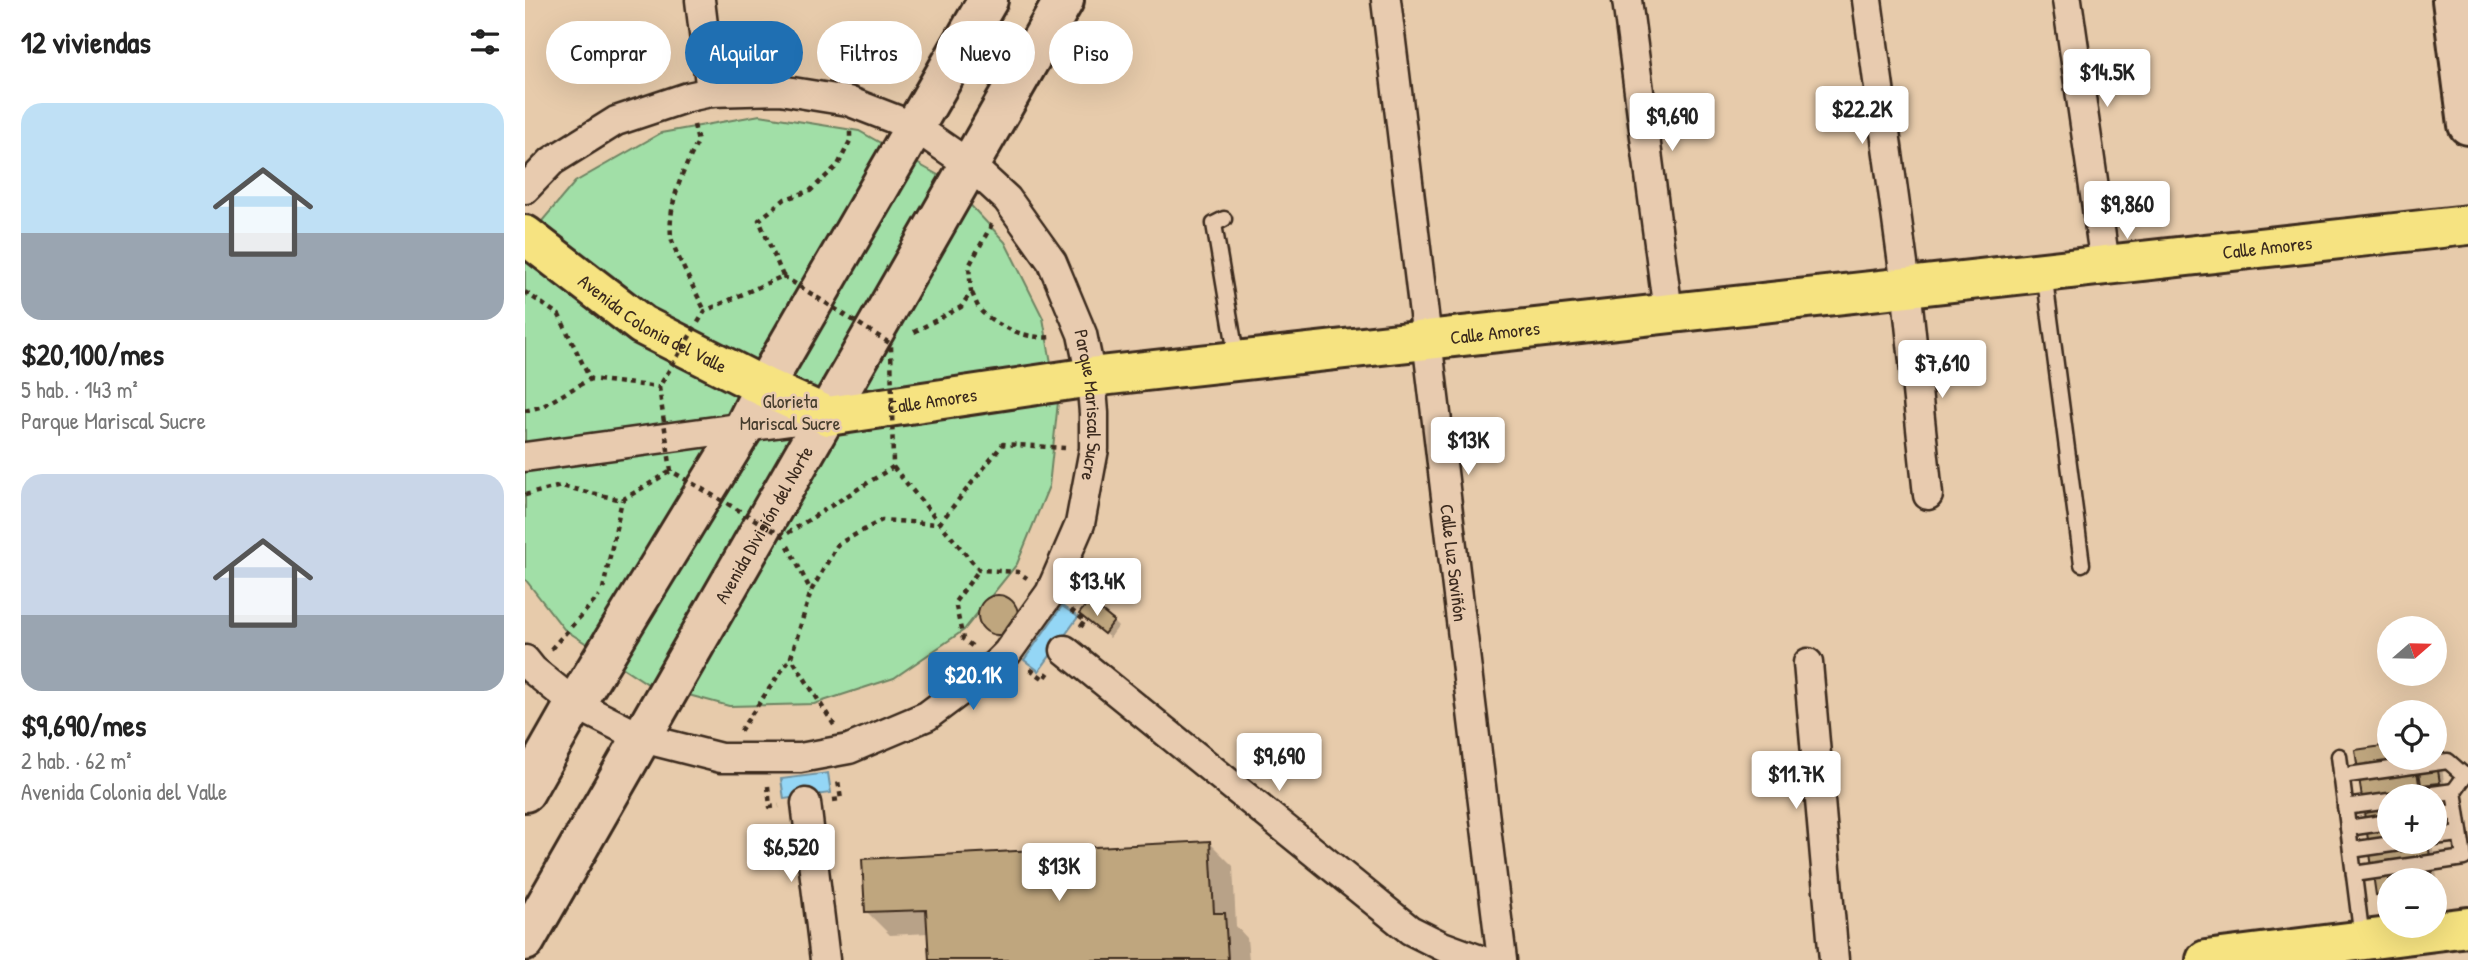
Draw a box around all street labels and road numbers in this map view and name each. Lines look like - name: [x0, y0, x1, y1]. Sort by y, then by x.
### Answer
- street label: Calle Amores: [2221, 229, 2313, 265]
- street label: Avenida Colonia del Valle: [573, 268, 732, 379]
- street label: Calle Amores: [1449, 315, 1541, 350]
- street label: Parque Mariscal Sucre: [1068, 327, 1107, 484]
- street label: Calle Amores: [886, 381, 979, 420]
- street label: Avenida División del Norte: [708, 441, 819, 608]
- street label: Calle Luz Saviñón: [1434, 503, 1474, 623]

